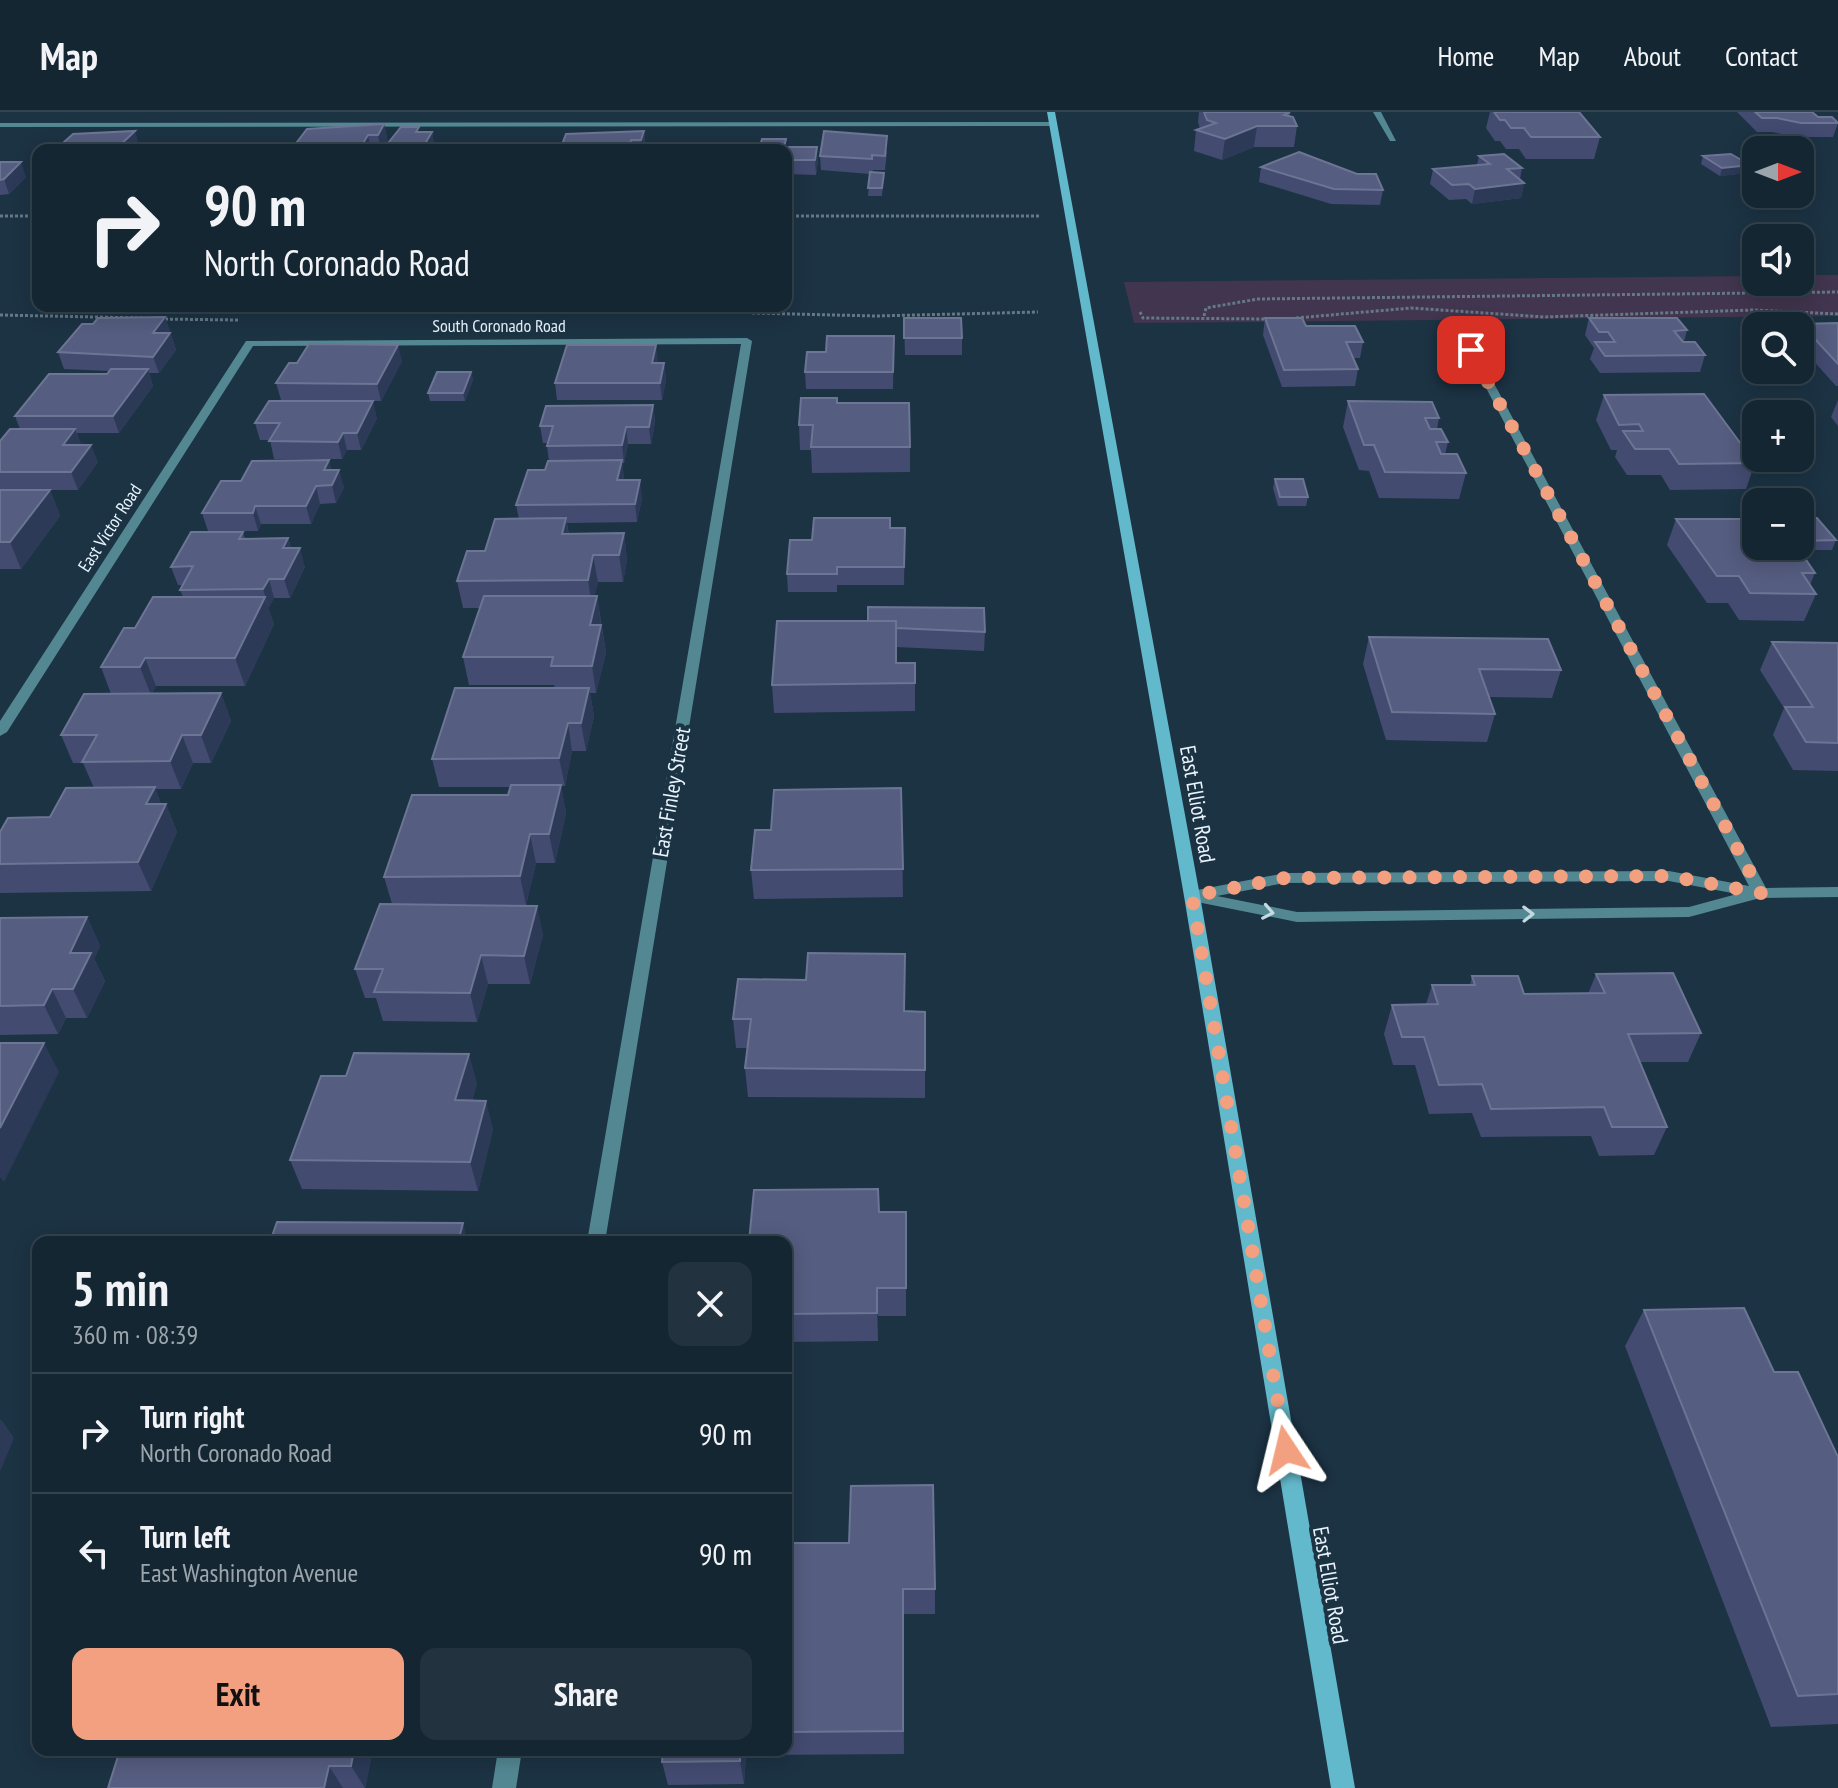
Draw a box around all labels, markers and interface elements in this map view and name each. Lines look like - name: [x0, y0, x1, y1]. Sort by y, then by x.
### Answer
- text: Map: [40, 31, 98, 80]
- text: Home: [1438, 37, 1494, 74]
- text: Map: [1538, 37, 1580, 74]
- text: About: [1624, 37, 1681, 74]
- text: Contact: [1725, 37, 1798, 74]
- north arrow: [1742, 136, 1814, 208]
- map controls: [1742, 136, 1814, 560]
- text: 90 m: [204, 169, 306, 241]
- icon: right: [72, 176, 176, 280]
- button: sound: [1742, 224, 1814, 296]
- text: North Coronado Road: [204, 239, 470, 286]
- button: search: [1742, 312, 1814, 384]
- street label: South Coronado Road: [432, 314, 566, 337]
- pin: [1437, 316, 1505, 384]
- icon: arrive: [1449, 328, 1493, 372]
- button: +: [1742, 400, 1814, 472]
- street label: East Victor Road: [73, 480, 146, 576]
- button: −: [1742, 488, 1814, 560]
- street label: East Finley Street: [646, 725, 696, 859]
- street label: East Elliot Road: [1174, 743, 1222, 865]
- one-way arrow: [1262, 902, 1275, 919]
- one-way arrow: [1522, 905, 1535, 923]
- text: 5 min: [72, 1257, 169, 1319]
- button: close: [668, 1262, 752, 1346]
- text: 360 m · 08:39: [72, 1318, 198, 1351]
- text: Turn right: [140, 1397, 244, 1436]
- position arrow: [1244, 1408, 1328, 1492]
- icon: right: [72, 1411, 116, 1455]
- text: 90 m: [699, 1414, 752, 1453]
- text: North Coronado Road: [140, 1436, 332, 1469]
- text: Turn left: [140, 1517, 230, 1556]
- street label: East Elliot Road: [1307, 1524, 1355, 1646]
- icon: left: [72, 1531, 116, 1575]
- text: 90 m: [699, 1534, 752, 1573]
- text: East Washington Avenue: [140, 1556, 358, 1589]
- button: Exit: [72, 1648, 404, 1740]
- button: Share: [420, 1648, 752, 1740]

